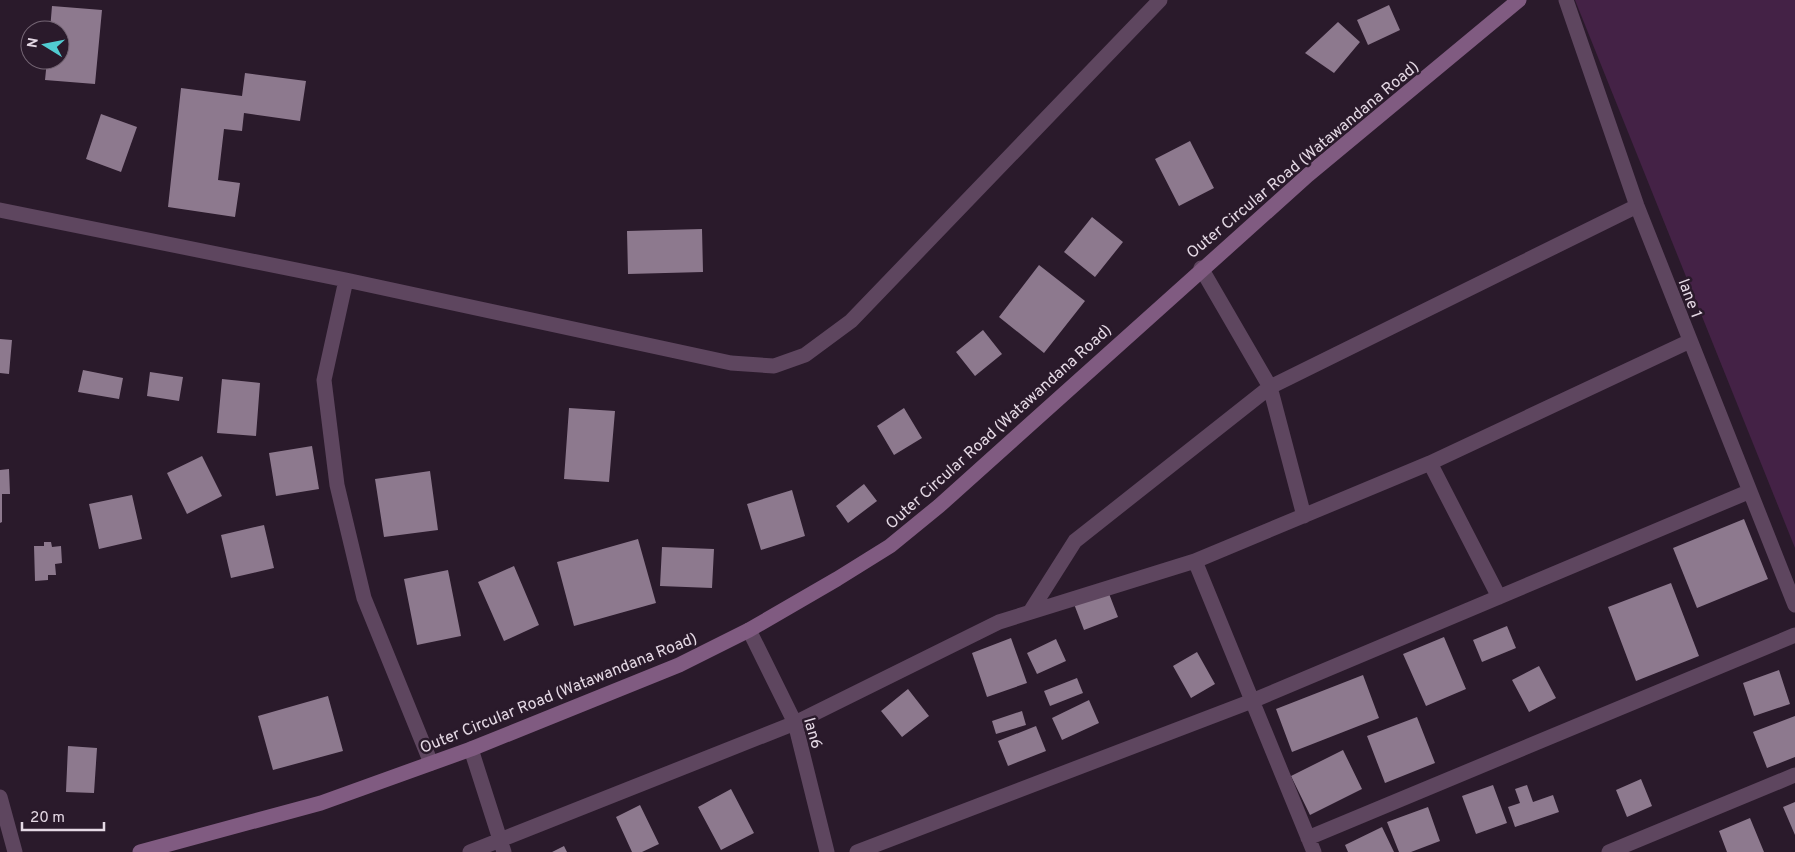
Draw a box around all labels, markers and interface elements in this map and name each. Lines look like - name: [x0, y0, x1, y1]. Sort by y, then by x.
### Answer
- north arrow: [20, 20, 70, 70]
- text: N: [24, 37, 43, 49]
- street label: Outer Circular Road (Watawandana Road): [1183, 57, 1424, 264]
- street label: lane 1: [1673, 276, 1706, 321]
- street label: Outer Circular Road (Watawandana Road): [882, 321, 1116, 534]
- street label: Outer Circular Road (Watawandana Road): [417, 629, 700, 759]
- street label: lan6: [798, 716, 826, 751]
- scale bar: [22, 800, 105, 832]
- text: 20 m: [30, 809, 65, 828]

